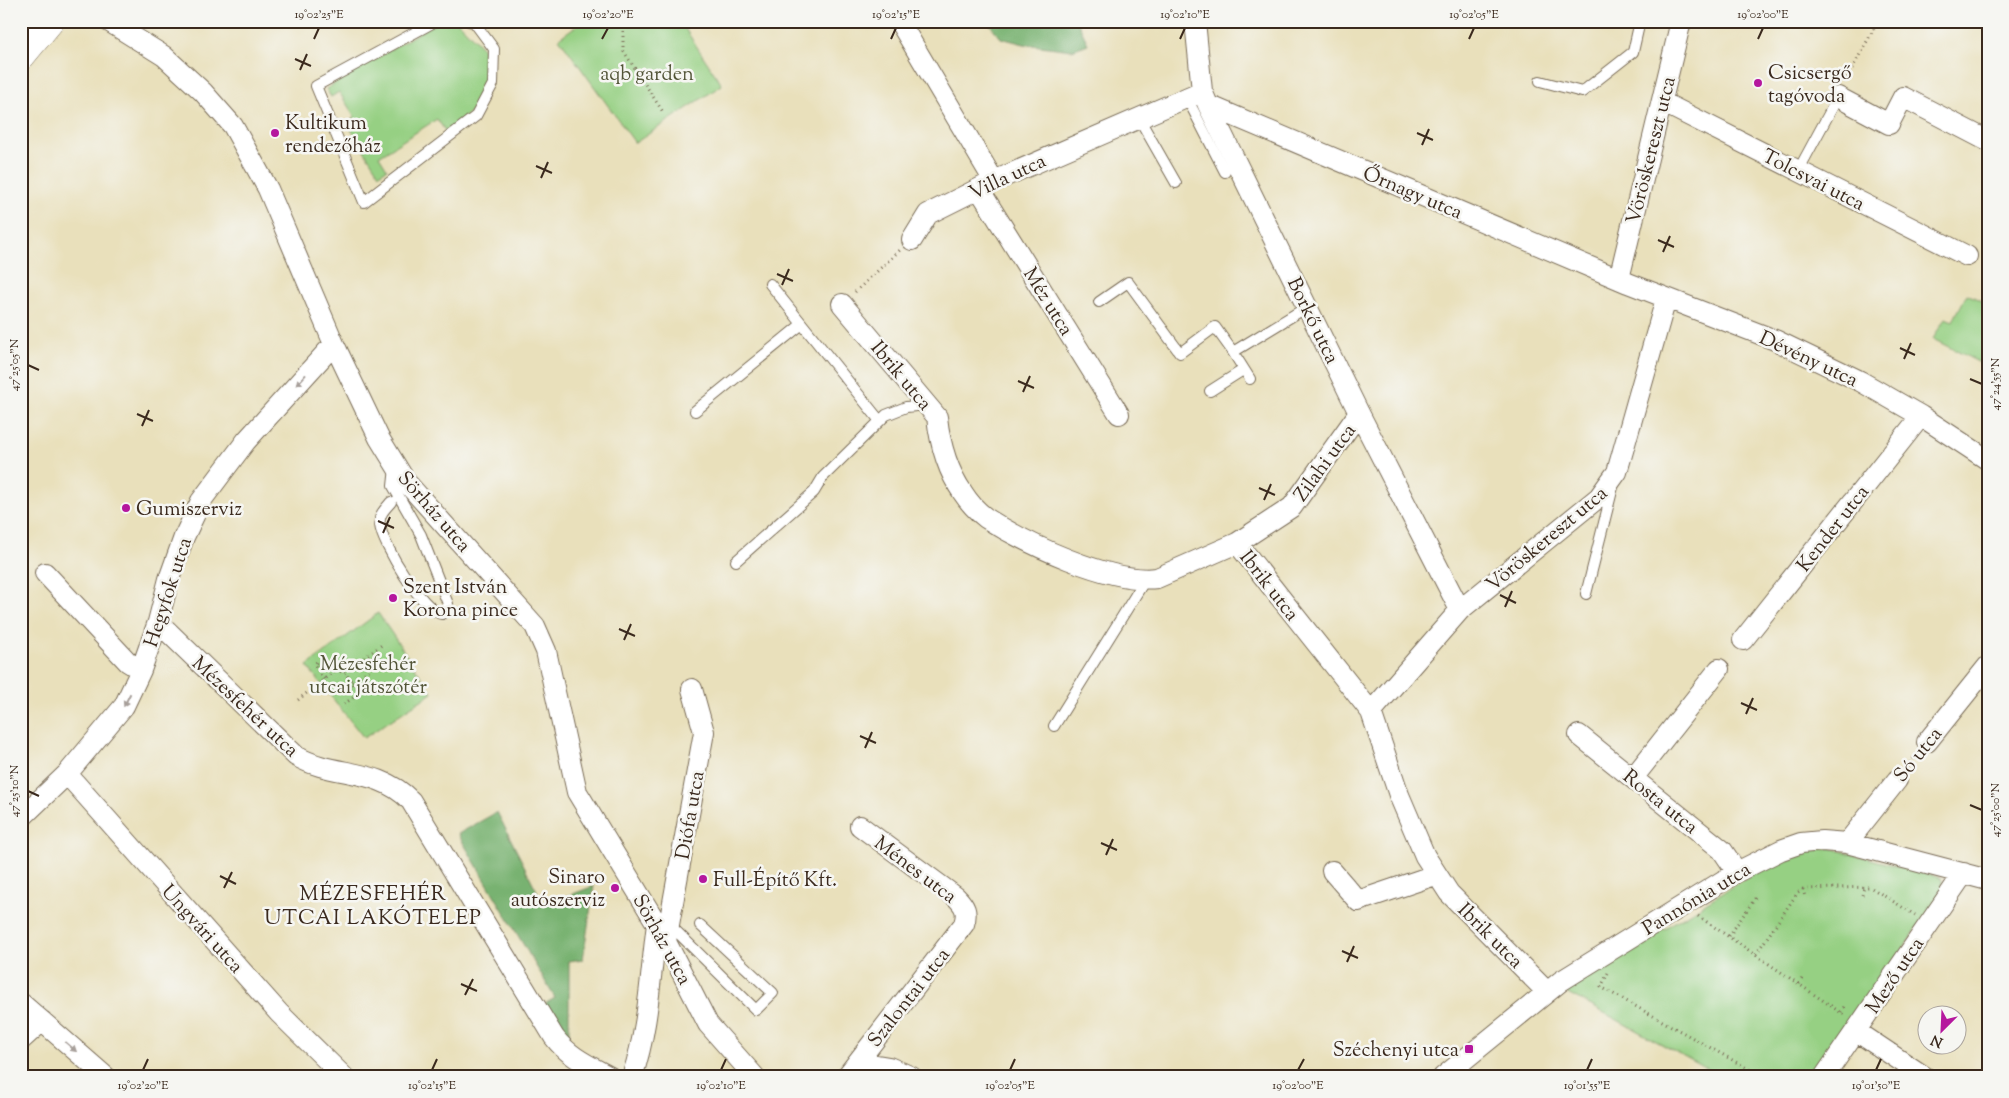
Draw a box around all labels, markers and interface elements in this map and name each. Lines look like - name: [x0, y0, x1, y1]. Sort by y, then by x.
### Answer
- text: 19°02'25"E: [294, 6, 344, 24]
- text: 19°02'20"E: [582, 6, 634, 24]
- text: 19°02'15"E: [872, 6, 921, 24]
- text: 19°02'10"E: [1160, 6, 1211, 24]
- text: 19°02'05"E: [1449, 6, 1499, 24]
- text: 19°02'00"E: [1737, 6, 1789, 24]
- place label: Csicsergő tagóvoda: [1768, 60, 1852, 112]
- park label: aqb garden: [600, 61, 694, 90]
- street label: Vöröskereszt utca: [1620, 74, 1685, 227]
- marker: Csicsergő tagóvoda: [1752, 77, 1764, 89]
- place label: Kultikum rendezőház: [285, 110, 381, 162]
- marker: Kultikum rendezőház: [269, 127, 281, 139]
- street label: Tolcsvai utca: [1757, 143, 1869, 219]
- street label: Villa utca: [965, 148, 1051, 209]
- street label: Őrnagy utca: [1358, 159, 1467, 228]
- street label: Méz utca: [1014, 262, 1079, 342]
- street label: Borkő utca: [1278, 273, 1345, 369]
- street label: Dévény utca: [1754, 325, 1862, 396]
- street label: Ibrik utca: [862, 336, 938, 418]
- text: 47°25'05"N: [6, 338, 24, 391]
- text: 47°24'55"N: [1987, 357, 2005, 410]
- one-way arrow: [295, 374, 307, 386]
- street label: Zilahi utca: [1288, 419, 1364, 508]
- street label: Sörház utca: [389, 466, 477, 560]
- street label: Vöröskereszt utca: [1480, 480, 1615, 600]
- street label: Kender utca: [1791, 480, 1877, 579]
- place label: Gumiszerviz: [136, 496, 242, 525]
- marker: Gumiszerviz: [120, 502, 132, 514]
- street label: Hegyfok utca: [138, 534, 201, 651]
- street label: Ibrik utca: [1231, 545, 1305, 628]
- place label: Szent István Korona pince: [403, 574, 518, 626]
- marker: Szent István Korona pince: [387, 592, 399, 604]
- street label: Mézesfehér utca: [184, 650, 304, 765]
- park label: Mézesfehér utcai játszótér: [309, 651, 427, 703]
- one-way arrow: [123, 692, 131, 707]
- street label: Só utca: [1888, 722, 1950, 789]
- text: 47°25'10"N: [6, 764, 24, 817]
- street label: Rosta utca: [1616, 764, 1703, 842]
- street label: Diófa utca: [669, 769, 714, 862]
- text: 47°25'00"N: [1987, 782, 2005, 837]
- street label: Ménes utca: [867, 830, 962, 912]
- street label: Pannónia utca: [1637, 856, 1757, 944]
- place label: Sinaro autószerviz: [511, 864, 605, 916]
- place label: Full-Építő Kft.: [713, 866, 837, 896]
- marker: Full-Építő Kft.: [697, 873, 709, 885]
- street label: Ungvári utca: [153, 879, 249, 981]
- district label: MÉZESFEHÉR UTCAI LAKÓTELEP: [264, 880, 482, 934]
- marker: Sinaro autószerviz: [609, 882, 621, 894]
- street label: Sörház utca: [624, 890, 698, 991]
- street label: Ibrik utca: [1450, 897, 1529, 976]
- street label: Mező utca: [1860, 932, 1932, 1020]
- street label: Szalontai utca: [862, 943, 958, 1054]
- north arrow: [1916, 1006, 1966, 1056]
- text: N: [1928, 1029, 1947, 1051]
- place label: Széchenyi utca: [1333, 1037, 1459, 1066]
- one-way arrow: [65, 1041, 78, 1052]
- marker: Széchenyi utca: [1463, 1043, 1475, 1055]
- text: 19°02'20"E: [117, 1077, 169, 1095]
- text: 19°02'15"E: [408, 1077, 457, 1095]
- text: 19°02'10"E: [696, 1077, 747, 1095]
- text: 19°02'05"E: [985, 1077, 1035, 1095]
- text: 19°02'00"E: [1272, 1077, 1324, 1095]
- text: 19°01'55"E: [1564, 1077, 1611, 1095]
- text: 19°01'50"E: [1852, 1077, 1901, 1095]

